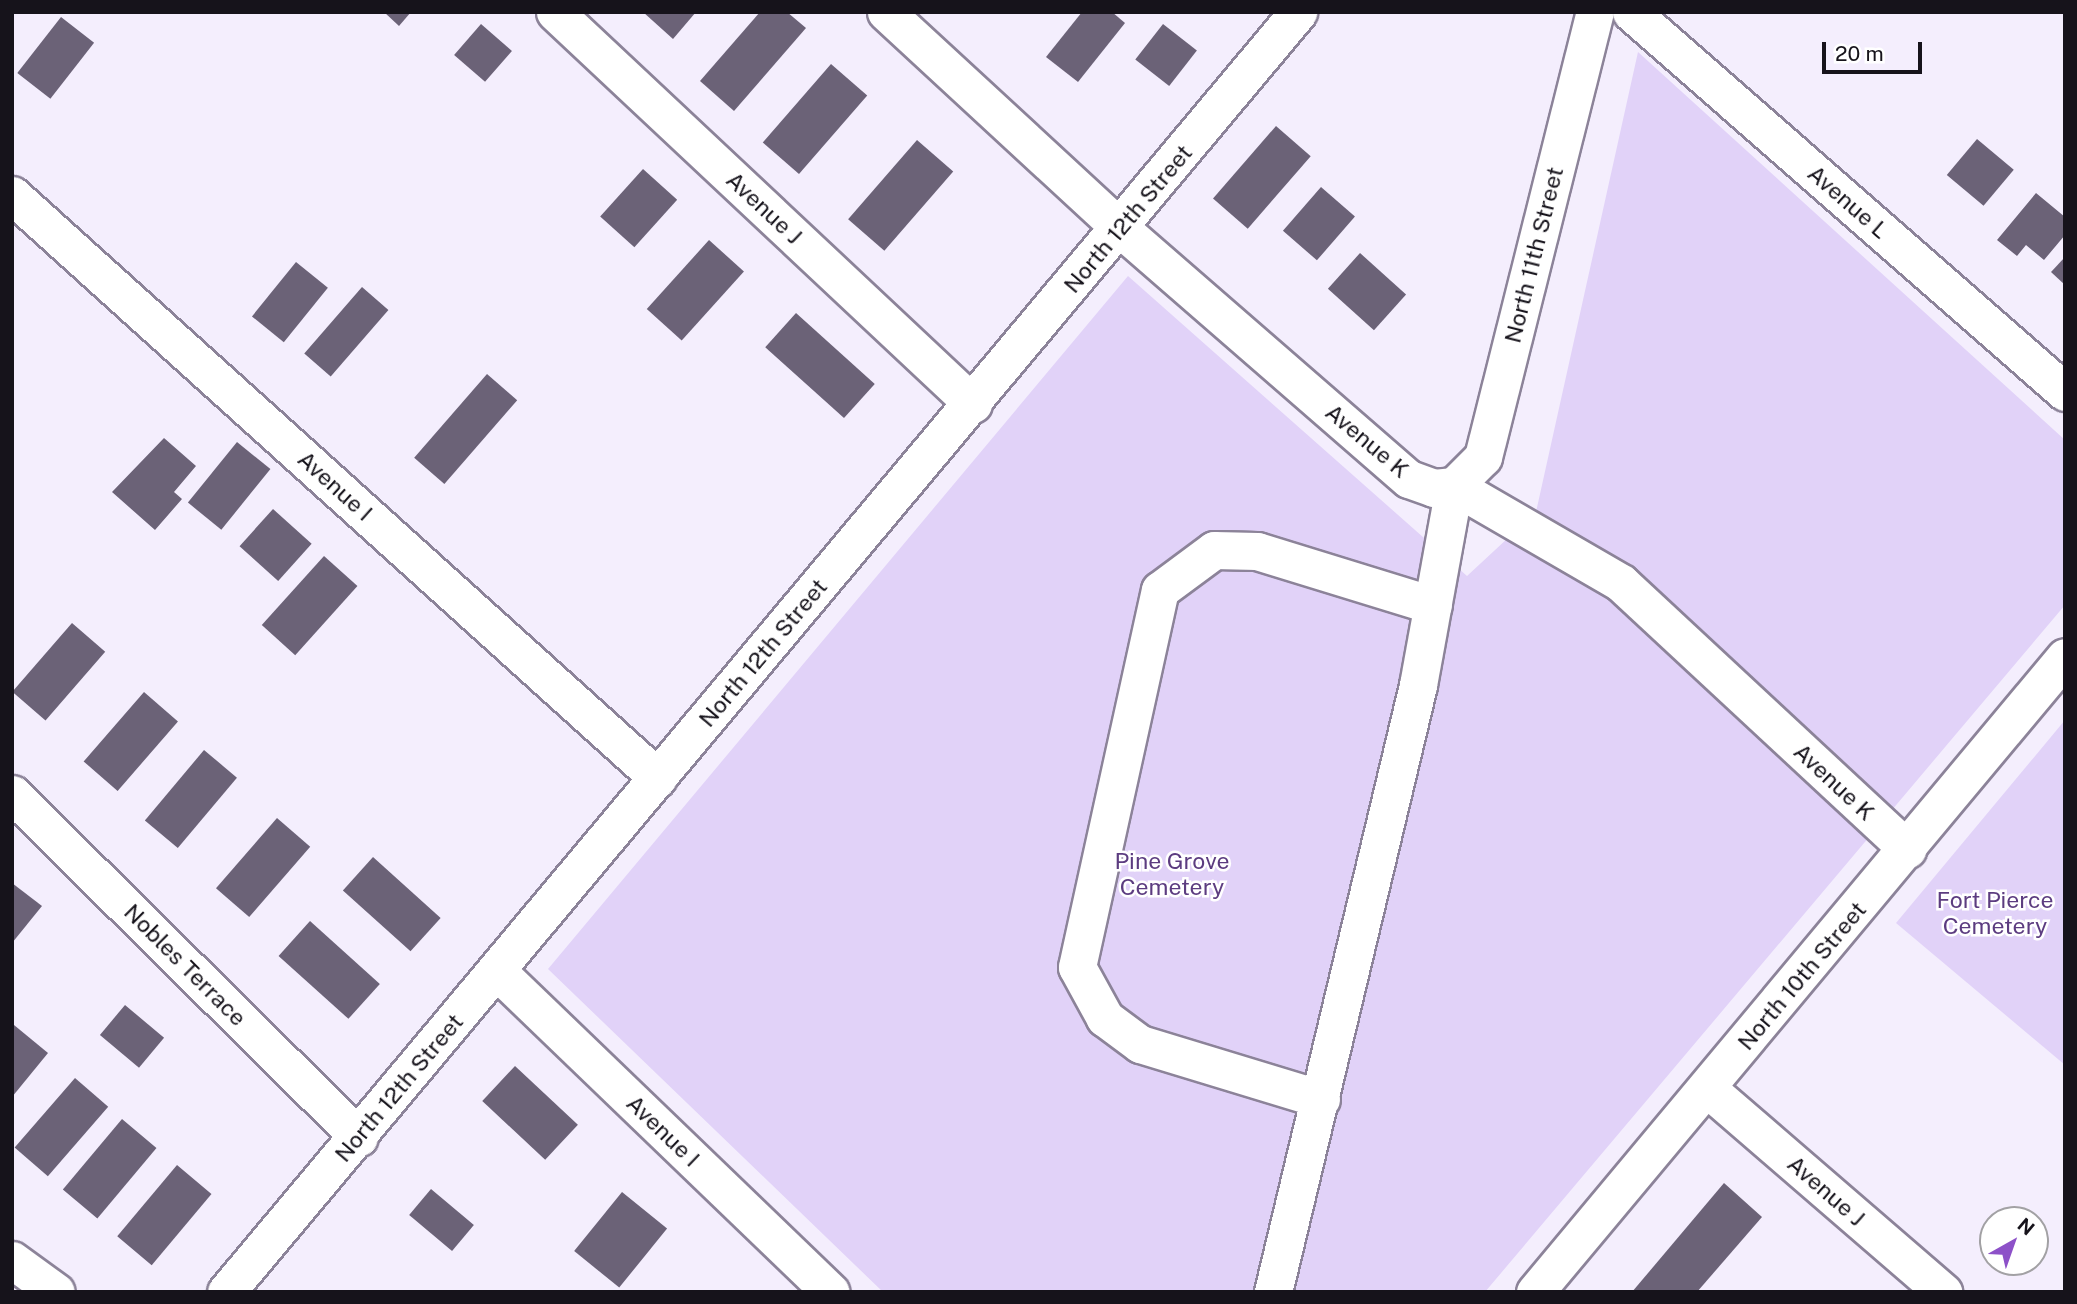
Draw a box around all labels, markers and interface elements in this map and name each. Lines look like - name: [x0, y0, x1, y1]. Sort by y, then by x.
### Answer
- scale bar: [1825, 28, 1925, 72]
- text: 20 m: [1835, 41, 1884, 66]
- street label: North 12th Street: [1058, 139, 1198, 299]
- street label: Avenue L: [1802, 159, 1894, 245]
- street label: North 11th Street: [1499, 164, 1569, 346]
- street label: Avenue J: [720, 166, 808, 250]
- street label: Avenue K: [1320, 398, 1414, 484]
- street label: Avenue I: [292, 445, 378, 527]
- street label: North 12th Street: [693, 573, 833, 733]
- street label: Avenue K: [1788, 738, 1880, 826]
- park label: Pine Grove Cemetery: [1114, 847, 1230, 901]
- park label: Fort Pierce Cemetery: [1936, 886, 2054, 940]
- street label: North 10th Street: [1732, 896, 1872, 1056]
- street label: Nobles Terrace: [118, 898, 252, 1032]
- street label: North 12th Street: [329, 1008, 469, 1168]
- street label: Avenue I: [621, 1089, 705, 1173]
- street label: Avenue J: [1782, 1150, 1870, 1232]
- north arrow: [1979, 1206, 2049, 1276]
- text: N: [2013, 1213, 2039, 1240]

